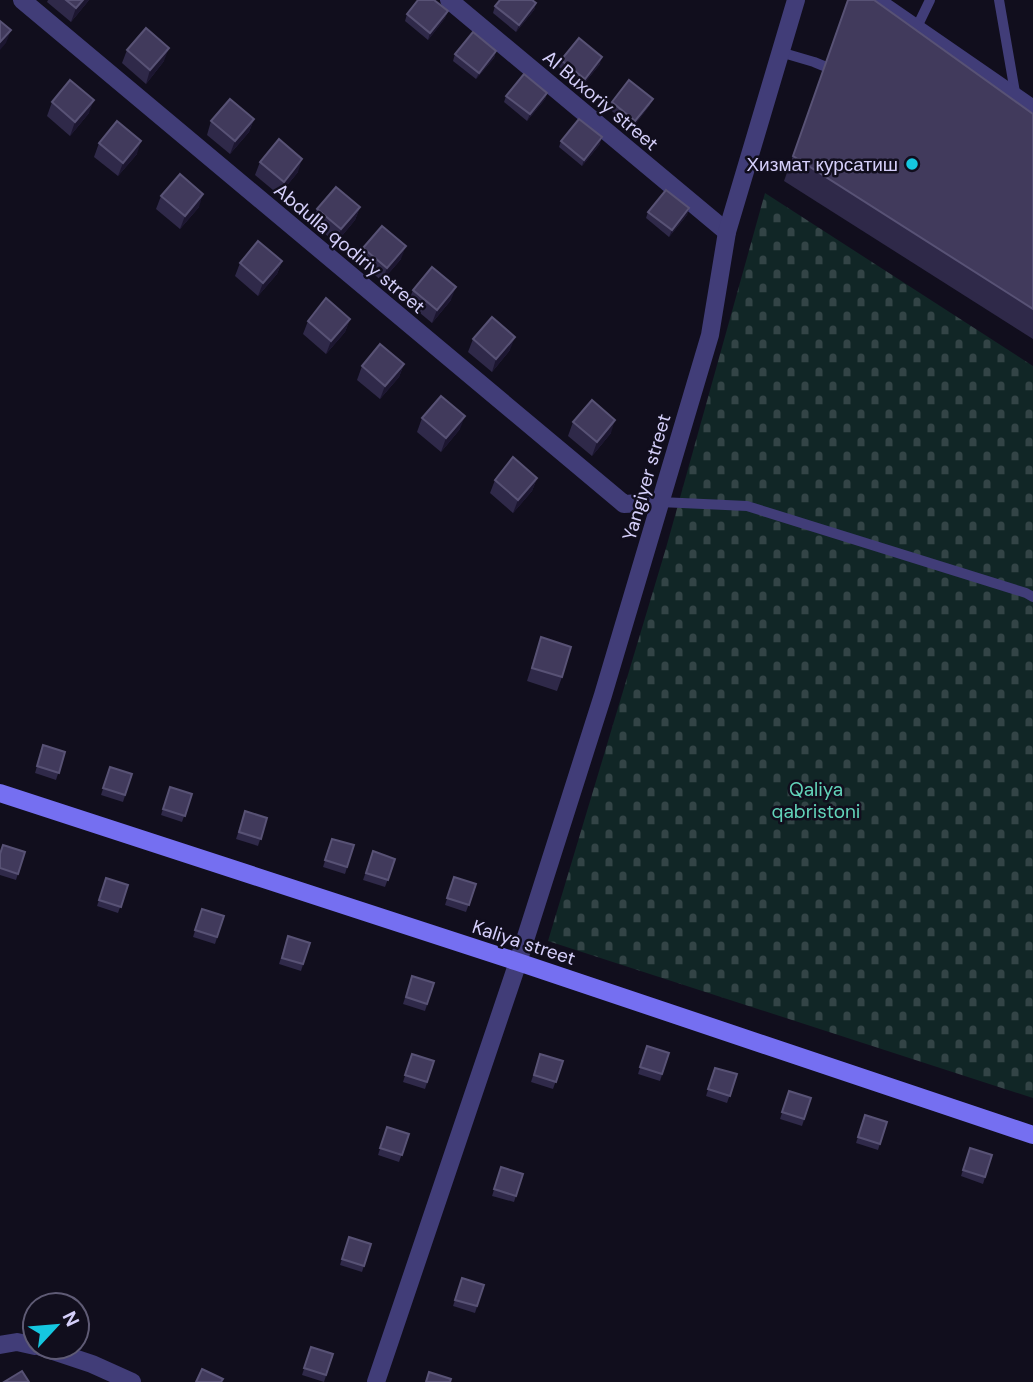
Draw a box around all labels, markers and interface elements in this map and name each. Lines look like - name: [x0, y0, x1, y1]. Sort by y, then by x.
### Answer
- street label: Al Buxoriy street: [538, 45, 664, 156]
- place label: Хизмат курсатиш: [746, 152, 898, 177]
- marker: Хизмат курсатиш: [904, 156, 920, 172]
- street label: Abdulla qodiriy street: [269, 178, 430, 319]
- street label: Yangiyer street: [616, 411, 676, 543]
- park label: Qaliya qabristoni: [772, 777, 860, 824]
- street label: Kaliya street: [469, 914, 579, 971]
- north arrow: [21, 1291, 91, 1361]
- text: N: [57, 1307, 85, 1330]

